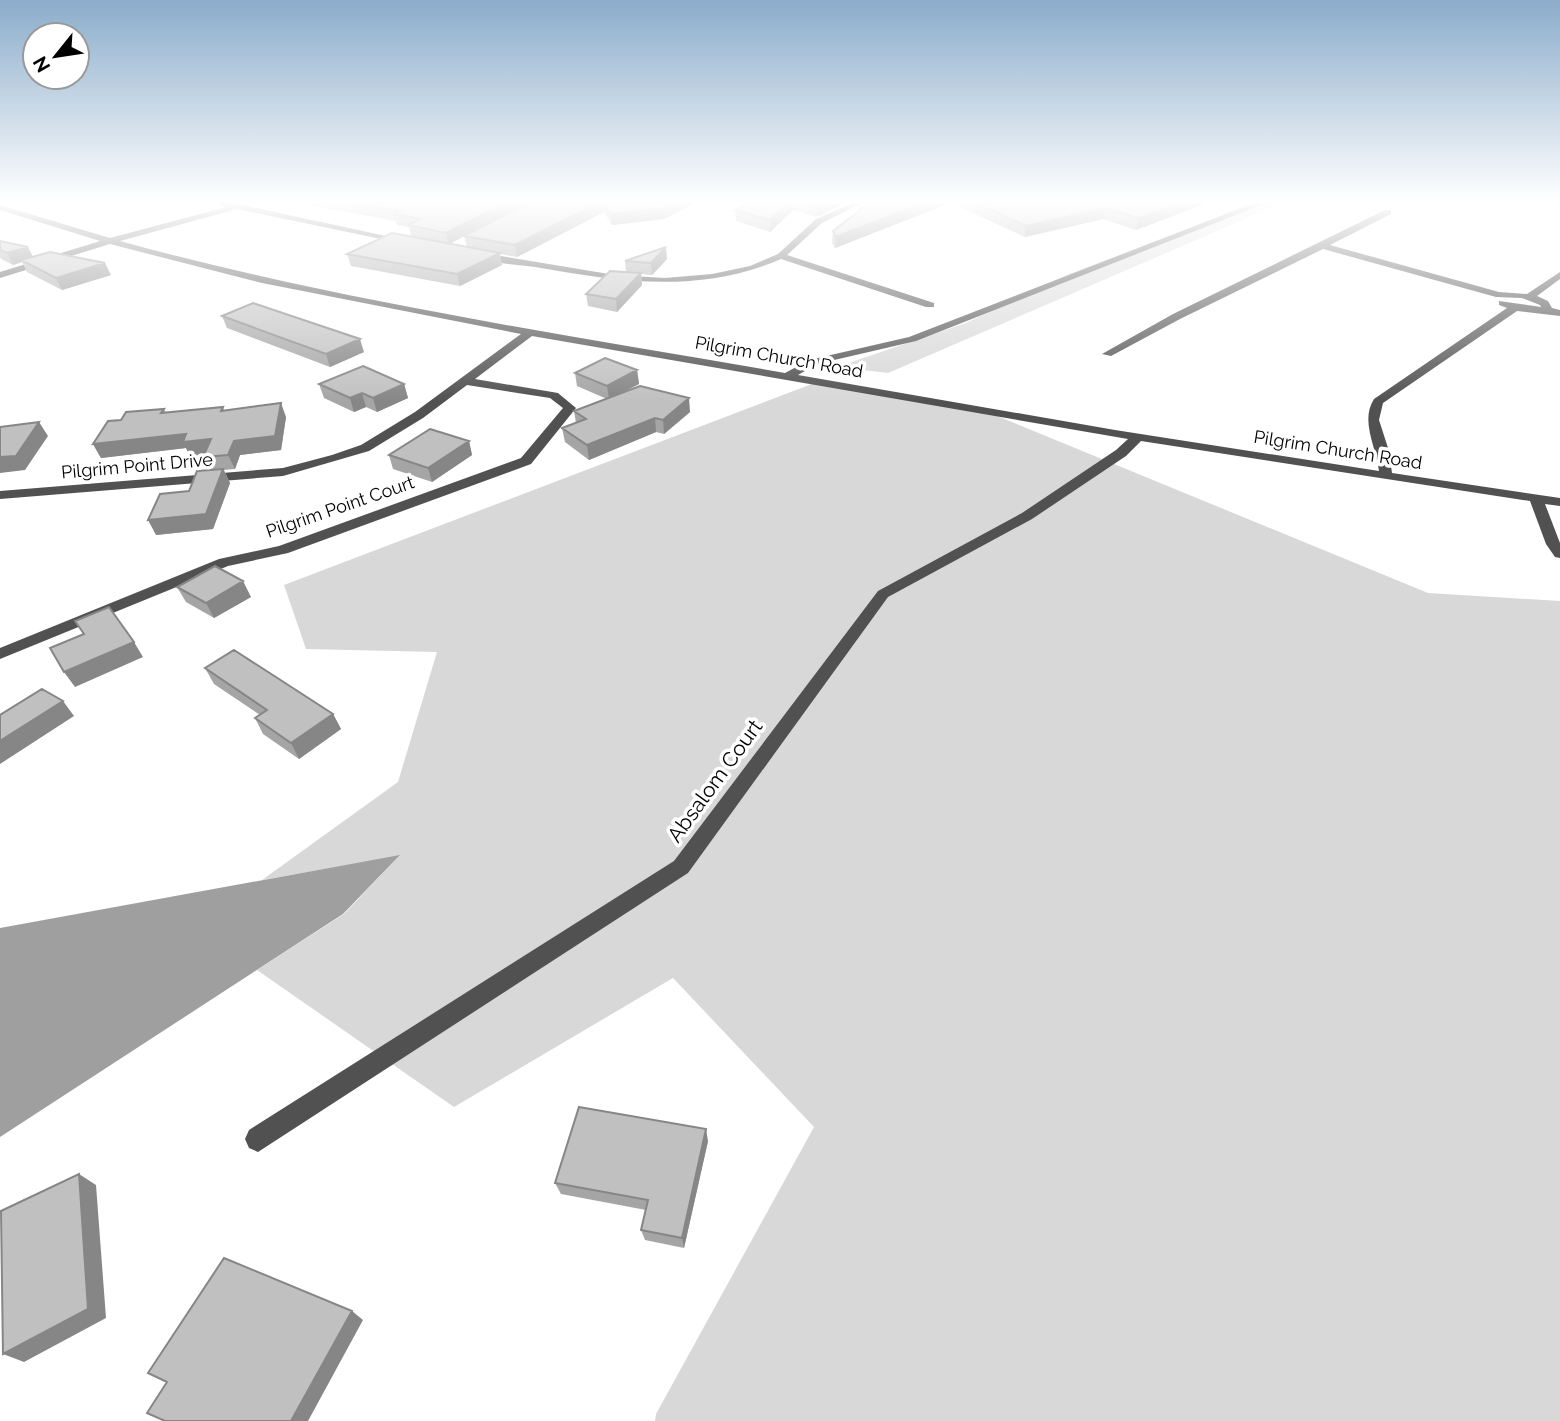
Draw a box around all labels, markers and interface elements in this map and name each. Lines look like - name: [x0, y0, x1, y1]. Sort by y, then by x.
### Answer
- north arrow: [21, 21, 91, 91]
- text: N: [28, 53, 54, 76]
- street label: Pilgrim Church Road: [693, 331, 865, 382]
- street label: Pilgrim Church Road: [1252, 426, 1424, 473]
- street label: Pilgrim Point Drive: [60, 448, 214, 483]
- street label: Pilgrim Point Court: [263, 471, 417, 542]
- street label: Absalom Court: [662, 715, 767, 847]

